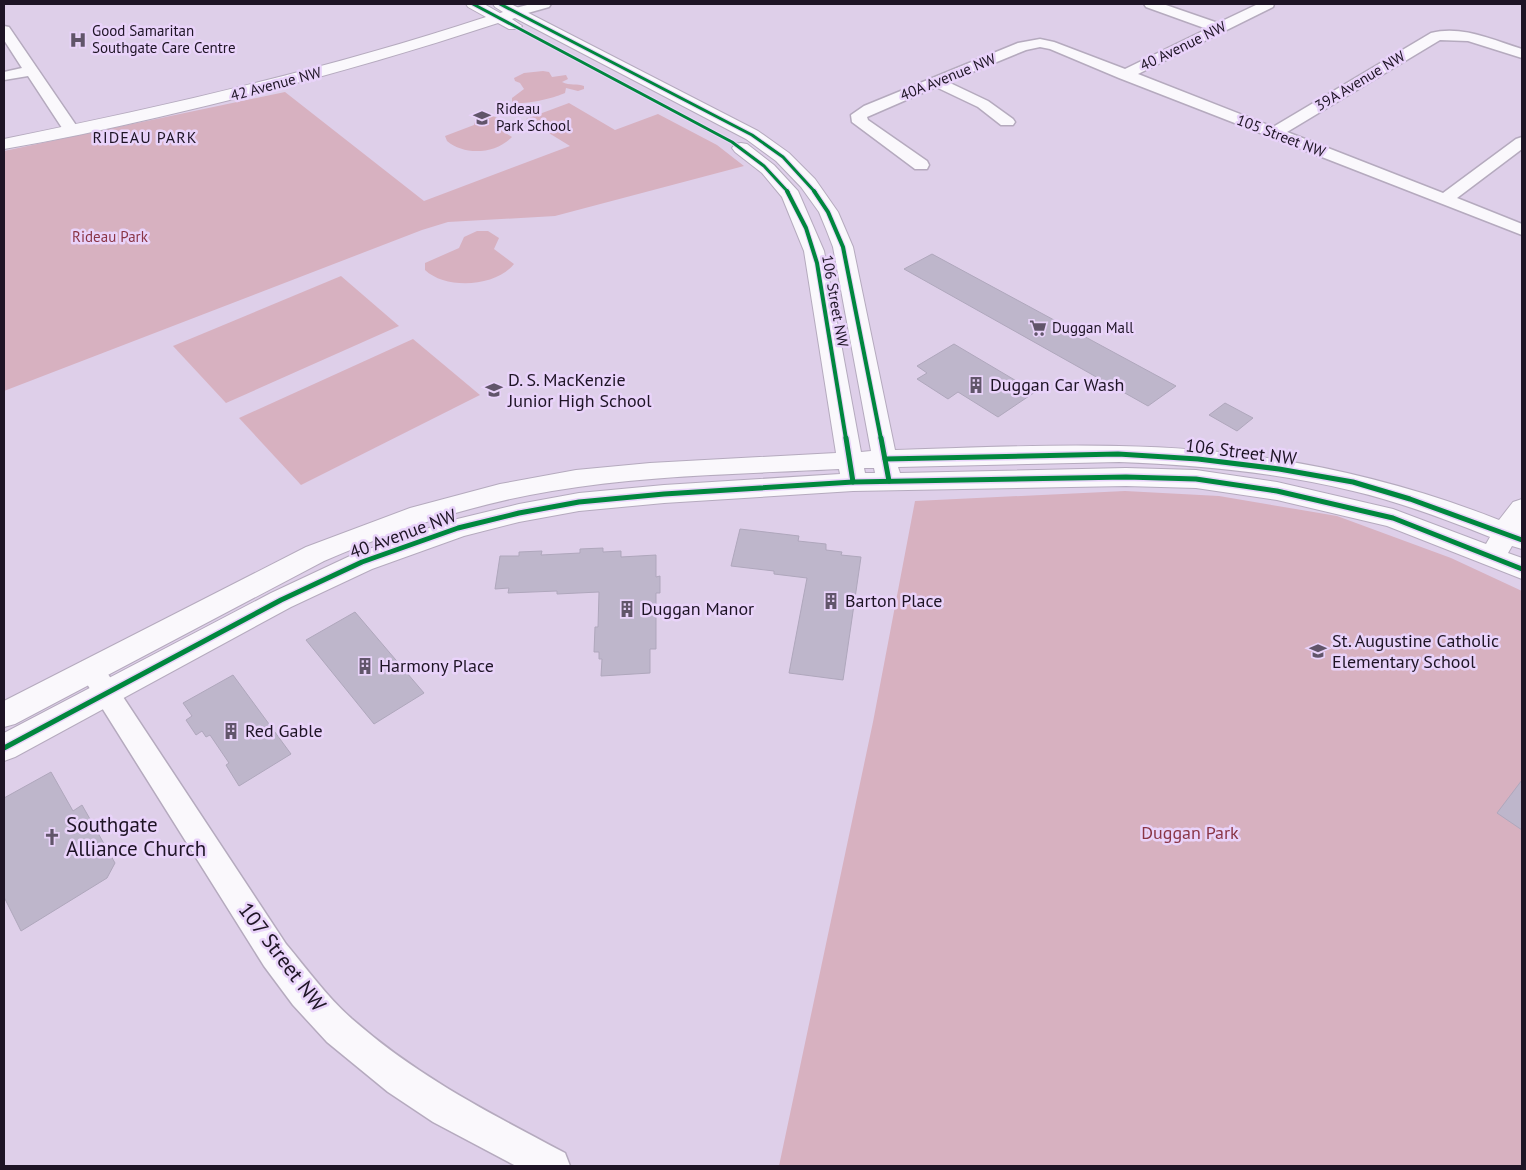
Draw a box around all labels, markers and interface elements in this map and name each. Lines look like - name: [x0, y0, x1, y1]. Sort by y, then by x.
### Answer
- street label: 40 Avenue NW: [1137, 16, 1229, 75]
- place label: Good Samaritan Southgate Care Centre: [92, 21, 236, 57]
- hospital icon: Good Samaritan Southgate Care Centre: [68, 30, 88, 50]
- street label: 39A Avenue NW: [1311, 46, 1409, 115]
- street label: 40A Avenue NW: [897, 49, 999, 104]
- street label: 42 Avenue NW: [228, 62, 324, 105]
- place label: Rideau Park School: [496, 99, 571, 135]
- school or university icon: Rideau Park School: [472, 108, 492, 128]
- street label: 105 Street NW: [1234, 110, 1329, 161]
- district label: RIDEAU PARK: [93, 127, 197, 147]
- park label: Rideau Park: [72, 227, 149, 246]
- street label: 106 Street NW: [818, 253, 853, 349]
- supermarket icon: Duggan Mall: [1028, 318, 1048, 338]
- place label: Duggan Mall: [1052, 318, 1134, 337]
- place label: D. S. MacKenzie Junior High School: [507, 368, 652, 412]
- place label: Duggan Car Wash: [990, 373, 1124, 396]
- building icon: Duggan Car Wash: [966, 375, 986, 395]
- school or university icon: D. S. MacKenzie Junior High School: [484, 380, 504, 400]
- street label: 106 Street NW: [1184, 433, 1298, 470]
- street label: 40 Avenue NW: [346, 504, 459, 563]
- place label: Barton Place: [845, 589, 942, 612]
- building icon: Barton Place: [821, 591, 841, 611]
- place label: Duggan Manor: [641, 597, 754, 620]
- building icon: Duggan Manor: [617, 599, 637, 619]
- place label: St. Augustine Catholic Elementary School: [1332, 629, 1499, 673]
- school or university icon: St. Augustine Catholic Elementary School: [1308, 641, 1328, 661]
- place label: Harmony Place: [379, 654, 494, 677]
- building icon: Harmony Place: [355, 656, 375, 676]
- place label: Red Gable: [245, 719, 323, 742]
- building icon: Red Gable: [221, 721, 241, 741]
- place label: Southgate Alliance Church: [66, 811, 206, 862]
- park label: Duggan Park: [1141, 821, 1239, 844]
- church icon: Southgate Alliance Church: [42, 827, 62, 847]
- street label: 107 Street NW: [233, 897, 333, 1017]

